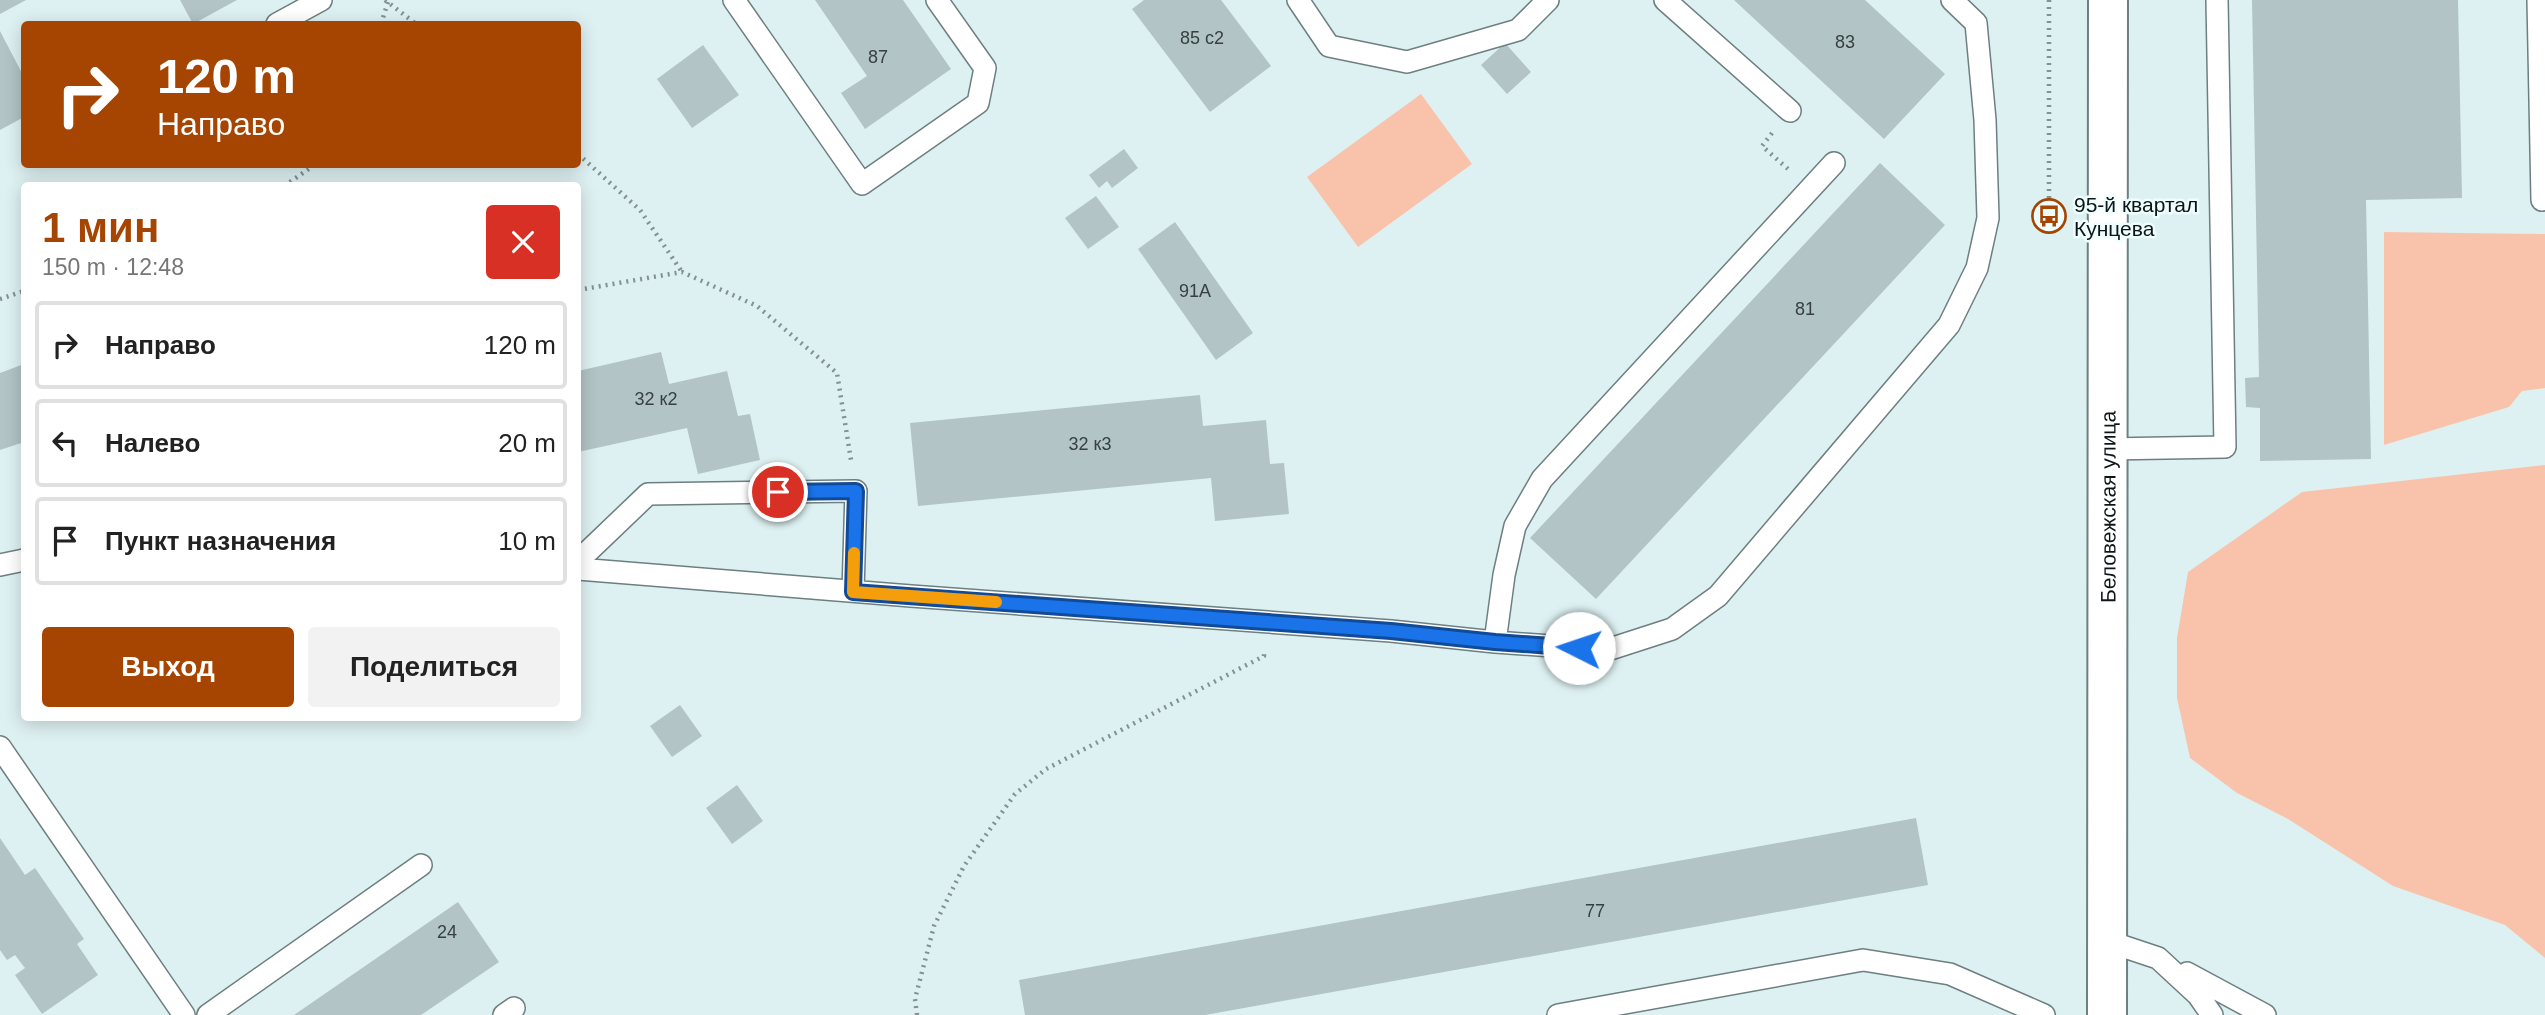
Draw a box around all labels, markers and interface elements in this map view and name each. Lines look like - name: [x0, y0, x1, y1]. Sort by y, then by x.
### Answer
- house number: 85 с2: [1180, 28, 1224, 48]
- house number: 83: [1835, 32, 1855, 52]
- house number: 87: [868, 47, 888, 67]
- icon: right: [42, 49, 133, 140]
- text: 120 m: [157, 49, 296, 103]
- text: Направо: [157, 106, 285, 142]
- place label: 95-й квартал Кунцева: [2074, 193, 2198, 240]
- bus stop icon: 95-й квартал Кунцева: [2030, 197, 2068, 235]
- text: 1 мин: [42, 204, 159, 251]
- button: close: [486, 205, 560, 279]
- text: 150 m · 12:48: [42, 254, 184, 280]
- house number: 91А: [1179, 281, 1211, 301]
- house number: 81: [1795, 299, 1815, 319]
- icon: right: [46, 326, 84, 364]
- text: Направо: [105, 330, 216, 360]
- text: 120 m: [484, 330, 556, 360]
- house number: 32 к2: [635, 389, 677, 409]
- street label: Беловежская улица: [2096, 411, 2119, 603]
- icon: left: [46, 424, 84, 462]
- text: Налево: [105, 428, 200, 458]
- text: 20 m: [498, 428, 556, 458]
- house number: 32 к3: [1069, 434, 1111, 454]
- pin: [748, 462, 808, 522]
- icon: arrive: [759, 473, 797, 511]
- icon: arrive: [46, 522, 84, 560]
- text: Пункт назначения: [105, 526, 336, 556]
- text: 10 m: [498, 526, 556, 556]
- position arrow: [1542, 611, 1616, 685]
- button: Выход: [42, 627, 294, 707]
- button: Поделиться: [308, 627, 560, 707]
- house number: 77: [1585, 901, 1605, 921]
- house number: 24: [437, 922, 457, 942]

